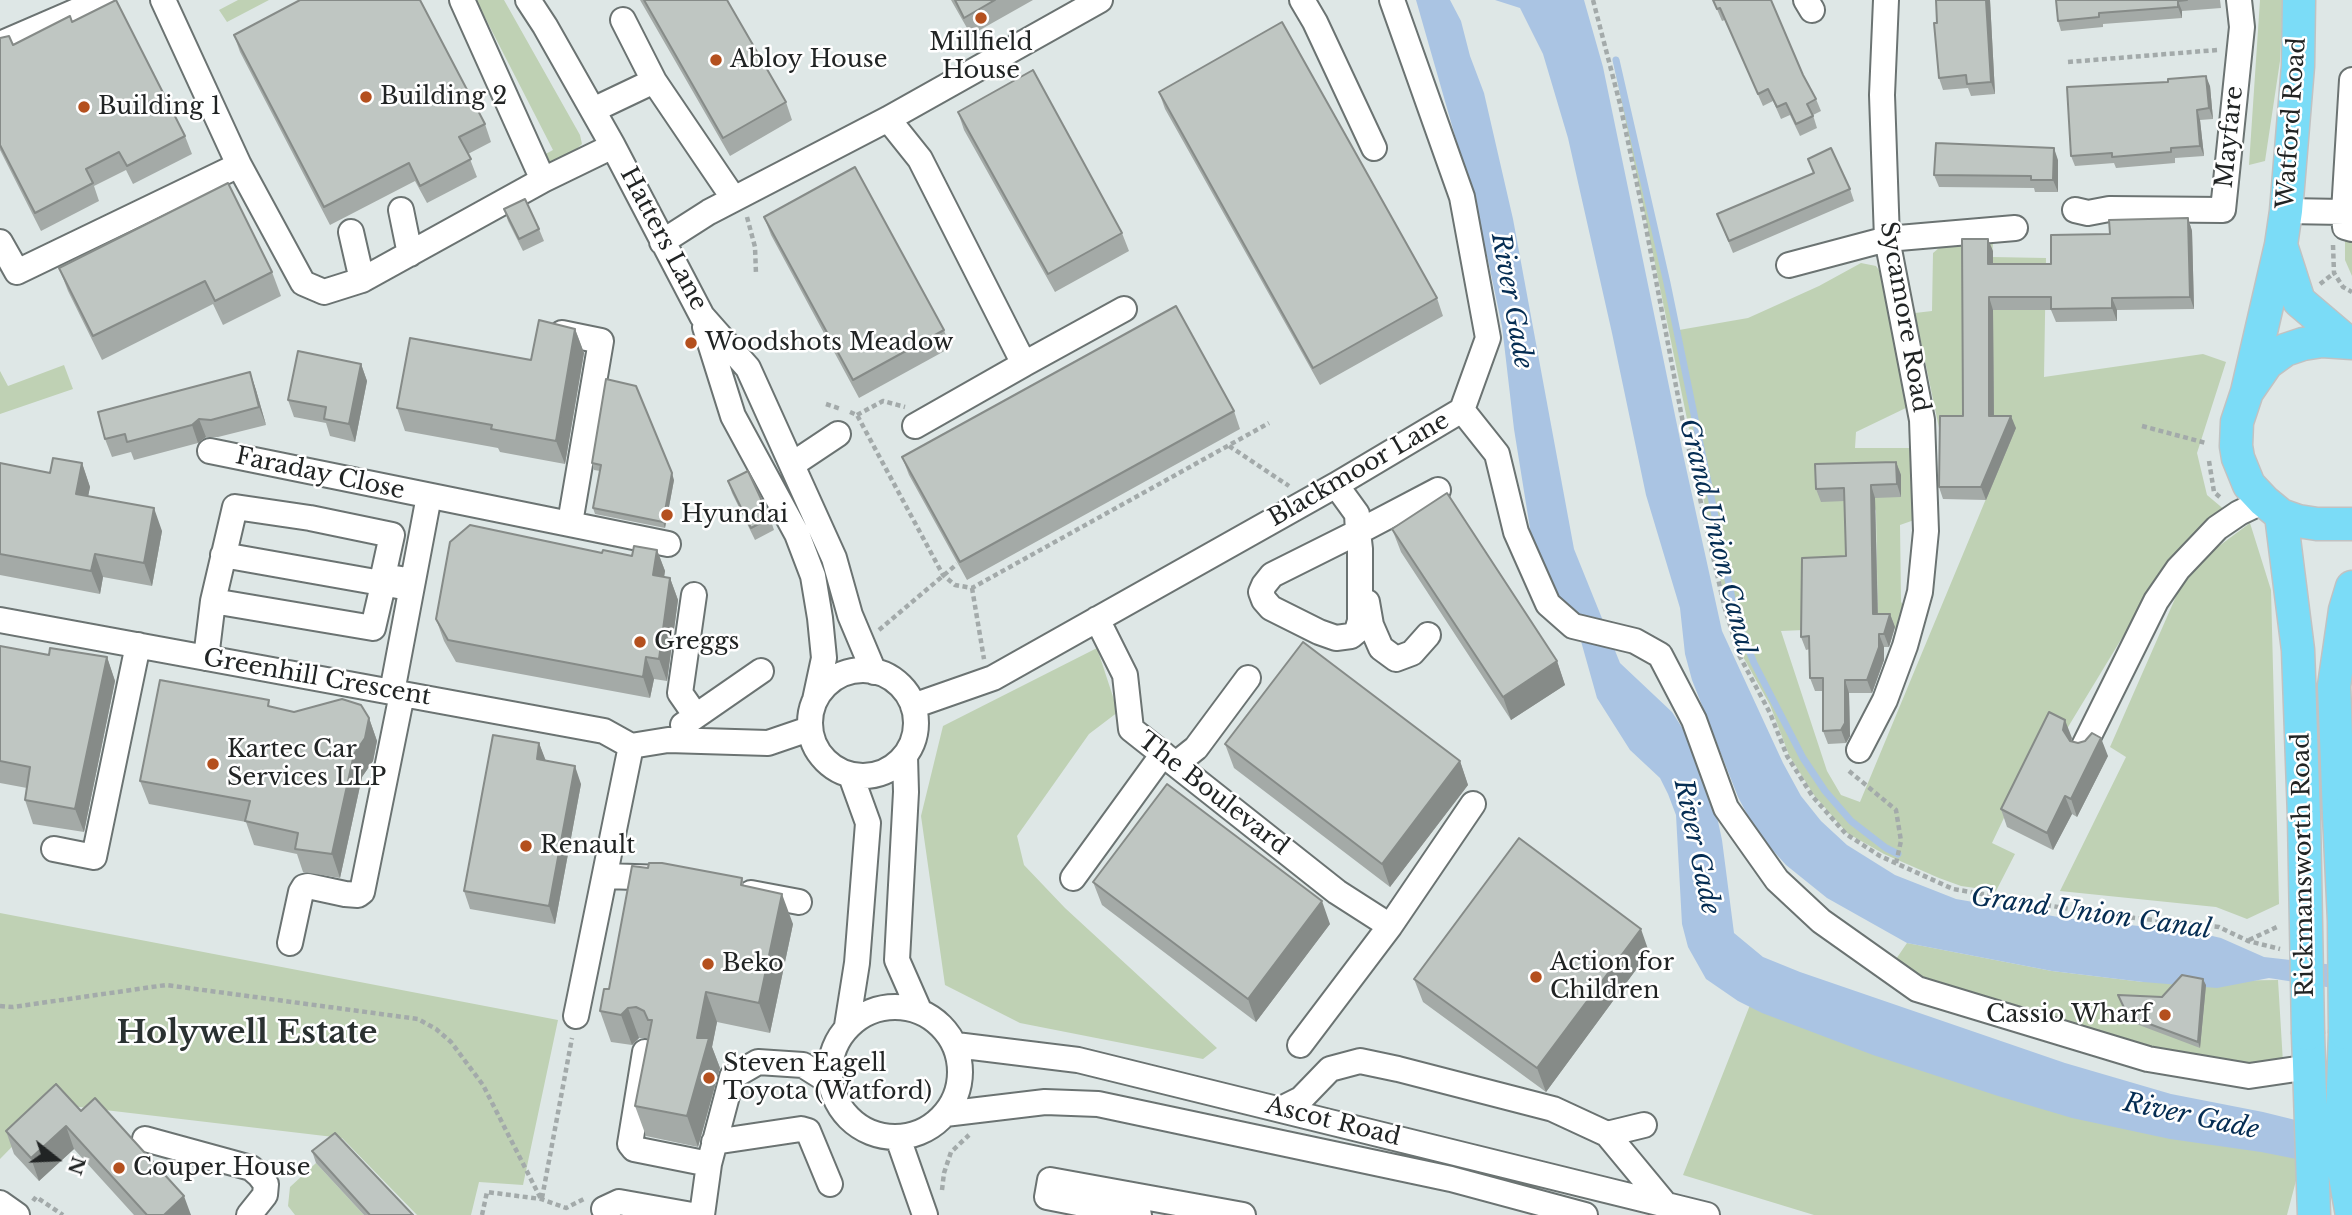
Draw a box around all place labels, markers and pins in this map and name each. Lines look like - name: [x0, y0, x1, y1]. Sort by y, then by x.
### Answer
- marker: Millfield House: [973, 10, 989, 26]
- place label: Millfield House: [929, 29, 1033, 85]
- place label: Abloy House: [730, 46, 887, 74]
- marker: Abloy House: [708, 52, 724, 68]
- place label: Building 2: [380, 83, 507, 111]
- marker: Building 2: [358, 89, 374, 105]
- place label: Building 1: [98, 93, 221, 121]
- marker: Building 1: [76, 99, 92, 115]
- place label: Woodshots Meadow: [705, 329, 953, 357]
- marker: Woodshots Meadow: [683, 335, 699, 351]
- place label: Hyundai: [681, 501, 788, 529]
- marker: Hyundai: [659, 507, 675, 523]
- place label: Greggs: [654, 628, 739, 656]
- marker: Greggs: [632, 634, 648, 650]
- place label: Kartec Car Services LLP: [227, 736, 386, 792]
- marker: Kartec Car Services LLP: [205, 756, 221, 772]
- place label: Renault: [540, 832, 635, 860]
- marker: Renault: [518, 838, 534, 854]
- place label: Action for Children: [1550, 949, 1674, 1005]
- place label: Beko: [722, 950, 784, 978]
- marker: Beko: [700, 956, 716, 972]
- marker: Action for Children: [1528, 969, 1544, 985]
- place label: Cassio Wharf: [1986, 1001, 2151, 1029]
- marker: Cassio Wharf: [2157, 1007, 2173, 1023]
- place label: Steven Eagell Toyota (Watford): [723, 1050, 932, 1106]
- marker: Steven Eagell Toyota (Watford): [701, 1070, 717, 1086]
- place label: Couper House: [133, 1154, 310, 1182]
- marker: Couper House: [111, 1160, 127, 1176]

